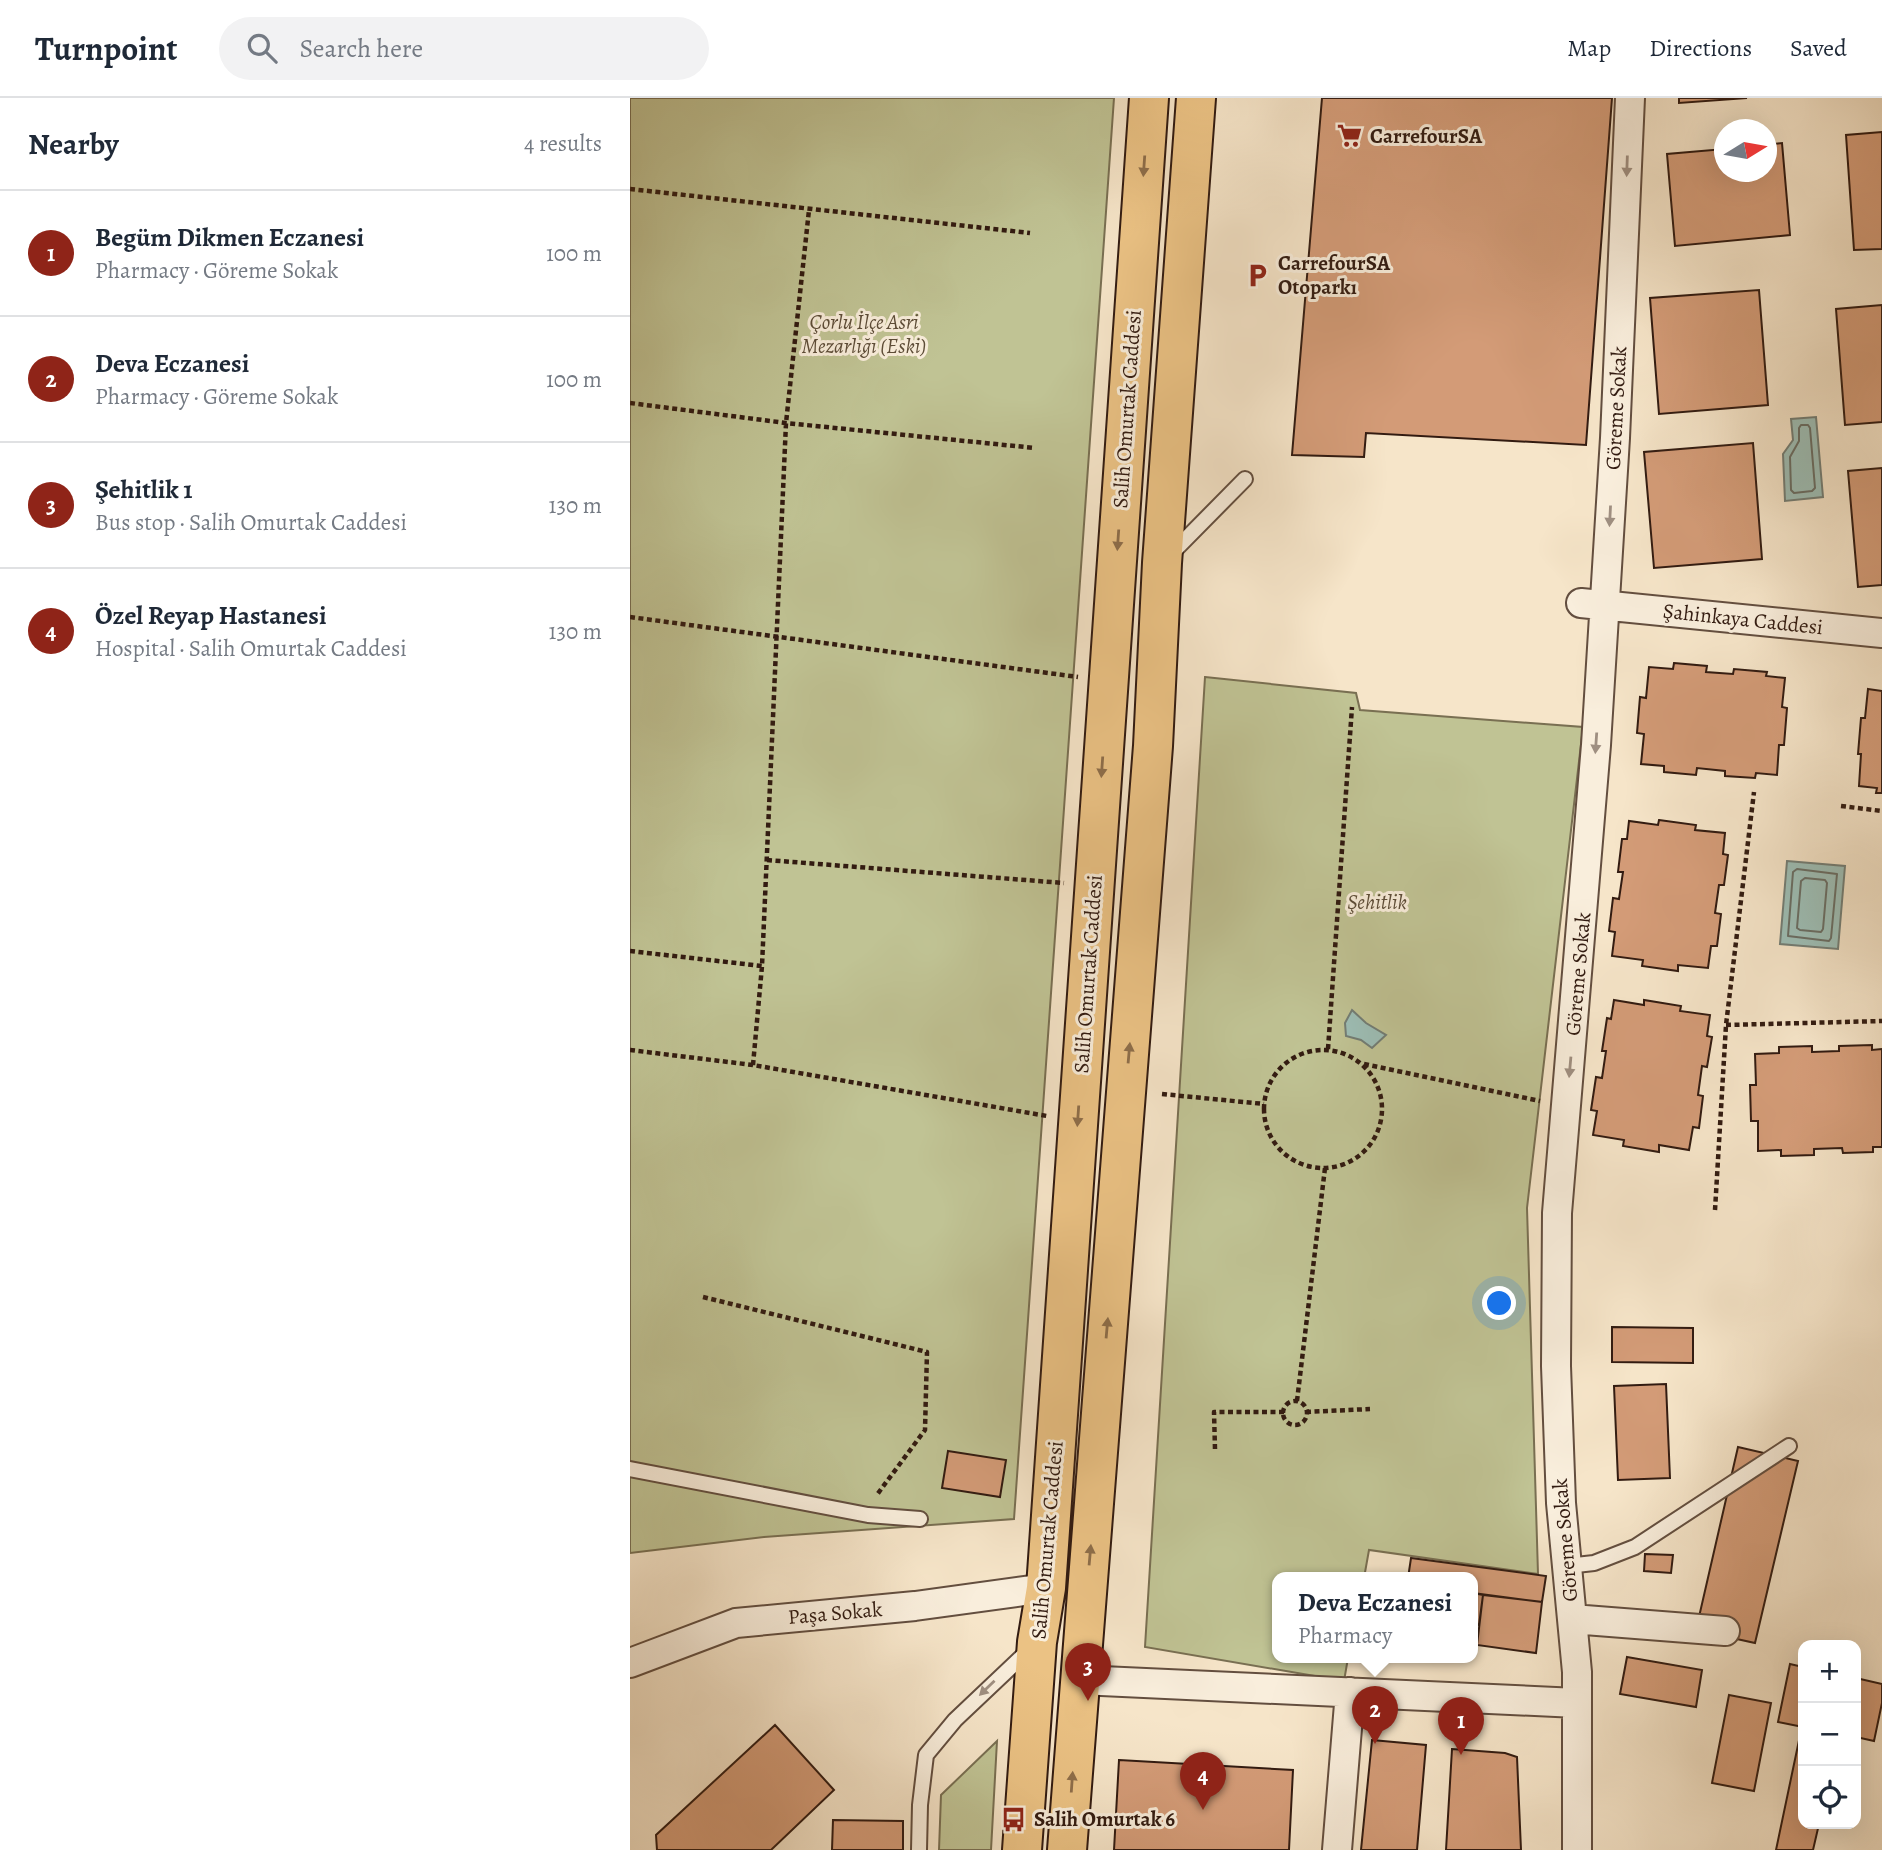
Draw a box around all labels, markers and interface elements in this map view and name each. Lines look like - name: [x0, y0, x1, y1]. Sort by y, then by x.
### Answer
- search box: [219, 17, 709, 80]
- text: Turnpoint: [35, 26, 177, 71]
- icon: search: [243, 29, 281, 67]
- text: Search here: [299, 31, 423, 66]
- text: Map: [1567, 32, 1611, 64]
- text: Directions: [1649, 32, 1752, 64]
- text: Saved: [1790, 32, 1847, 64]
- north arrow: [1714, 119, 1777, 182]
- supermarket icon: CarrefourSA: [1336, 122, 1364, 150]
- place label: CarrefourSA: [1370, 122, 1483, 150]
- text: Nearby: [28, 124, 119, 164]
- text: 4 results: [524, 128, 602, 159]
- one-way arrow: [1139, 155, 1150, 177]
- one-way arrow: [1622, 155, 1633, 177]
- text: Begüm Dikmen Eczanesi: [95, 220, 364, 255]
- text: 1: [47, 238, 55, 269]
- text: 100 m: [546, 238, 602, 269]
- place label: CarrefourSA Otoparkı: [1278, 249, 1391, 301]
- text: Pharmacy · Göreme Sokak: [95, 255, 339, 286]
- parking icon: CarrefourSA Otoparkı: [1244, 261, 1272, 289]
- park label: Çorlu İlçe Asri Mezarlığı (Eski): [801, 308, 927, 360]
- street label: Salih Omurtak Caddesi: [1106, 309, 1148, 509]
- street label: Göreme Sokak: [1599, 345, 1633, 471]
- text: Deva Eczanesi: [95, 346, 249, 381]
- text: 2: [45, 364, 57, 395]
- text: 100 m: [546, 364, 602, 395]
- text: Pharmacy · Göreme Sokak: [95, 381, 339, 412]
- text: Şehitlik 1: [95, 472, 193, 507]
- text: 3: [46, 490, 56, 521]
- text: 130 m: [549, 490, 602, 521]
- one-way arrow: [1604, 505, 1615, 527]
- text: Bus stop · Salih Omurtak Caddesi: [95, 507, 407, 538]
- one-way arrow: [1112, 529, 1123, 551]
- street label: Şahinkaya Caddesi: [1662, 597, 1824, 641]
- text: Özel Reyap Hastanesi: [95, 598, 327, 633]
- text: 4: [46, 616, 56, 647]
- text: 130 m: [549, 616, 602, 647]
- text: Hospital · Salih Omurtak Caddesi: [95, 633, 407, 664]
- one-way arrow: [1591, 732, 1602, 754]
- one-way arrow: [1096, 756, 1107, 778]
- street label: Salih Omurtak Caddesi: [1067, 874, 1109, 1074]
- park label: Şehitlik: [1347, 888, 1407, 916]
- street label: Göreme Sokak: [1559, 911, 1597, 1037]
- one-way arrow: [1124, 1041, 1135, 1063]
- one-way arrow: [1564, 1057, 1575, 1079]
- one-way arrow: [1073, 1105, 1084, 1127]
- your location: [1482, 1286, 1516, 1320]
- one-way arrow: [1102, 1317, 1113, 1339]
- street label: Salih Omurtak Caddesi: [1024, 1440, 1070, 1640]
- street label: Göreme Sokak: [1546, 1477, 1584, 1603]
- one-way arrow: [1084, 1544, 1095, 1566]
- popup: [1272, 1572, 1478, 1663]
- text: Deva Eczanesi: [1298, 1585, 1452, 1620]
- street label: Paşa Sokak: [787, 1595, 884, 1631]
- text: Pharmacy: [1298, 1620, 1392, 1651]
- map controls: [1798, 1640, 1861, 1829]
- button: +: [1798, 1640, 1861, 1703]
- pin: 3: [1065, 1643, 1111, 1701]
- one-way arrow: [979, 1680, 996, 1697]
- pin: 2: [1352, 1686, 1398, 1744]
- pin: 1: [1438, 1697, 1484, 1755]
- button: −: [1798, 1703, 1861, 1766]
- pin: 4: [1180, 1752, 1226, 1810]
- button: locate: [1798, 1766, 1861, 1829]
- one-way arrow: [1067, 1771, 1078, 1793]
- bus stop icon: Salih Omurtak 6: [1000, 1805, 1028, 1833]
- place label: Salih Omurtak 6: [1034, 1805, 1175, 1833]

